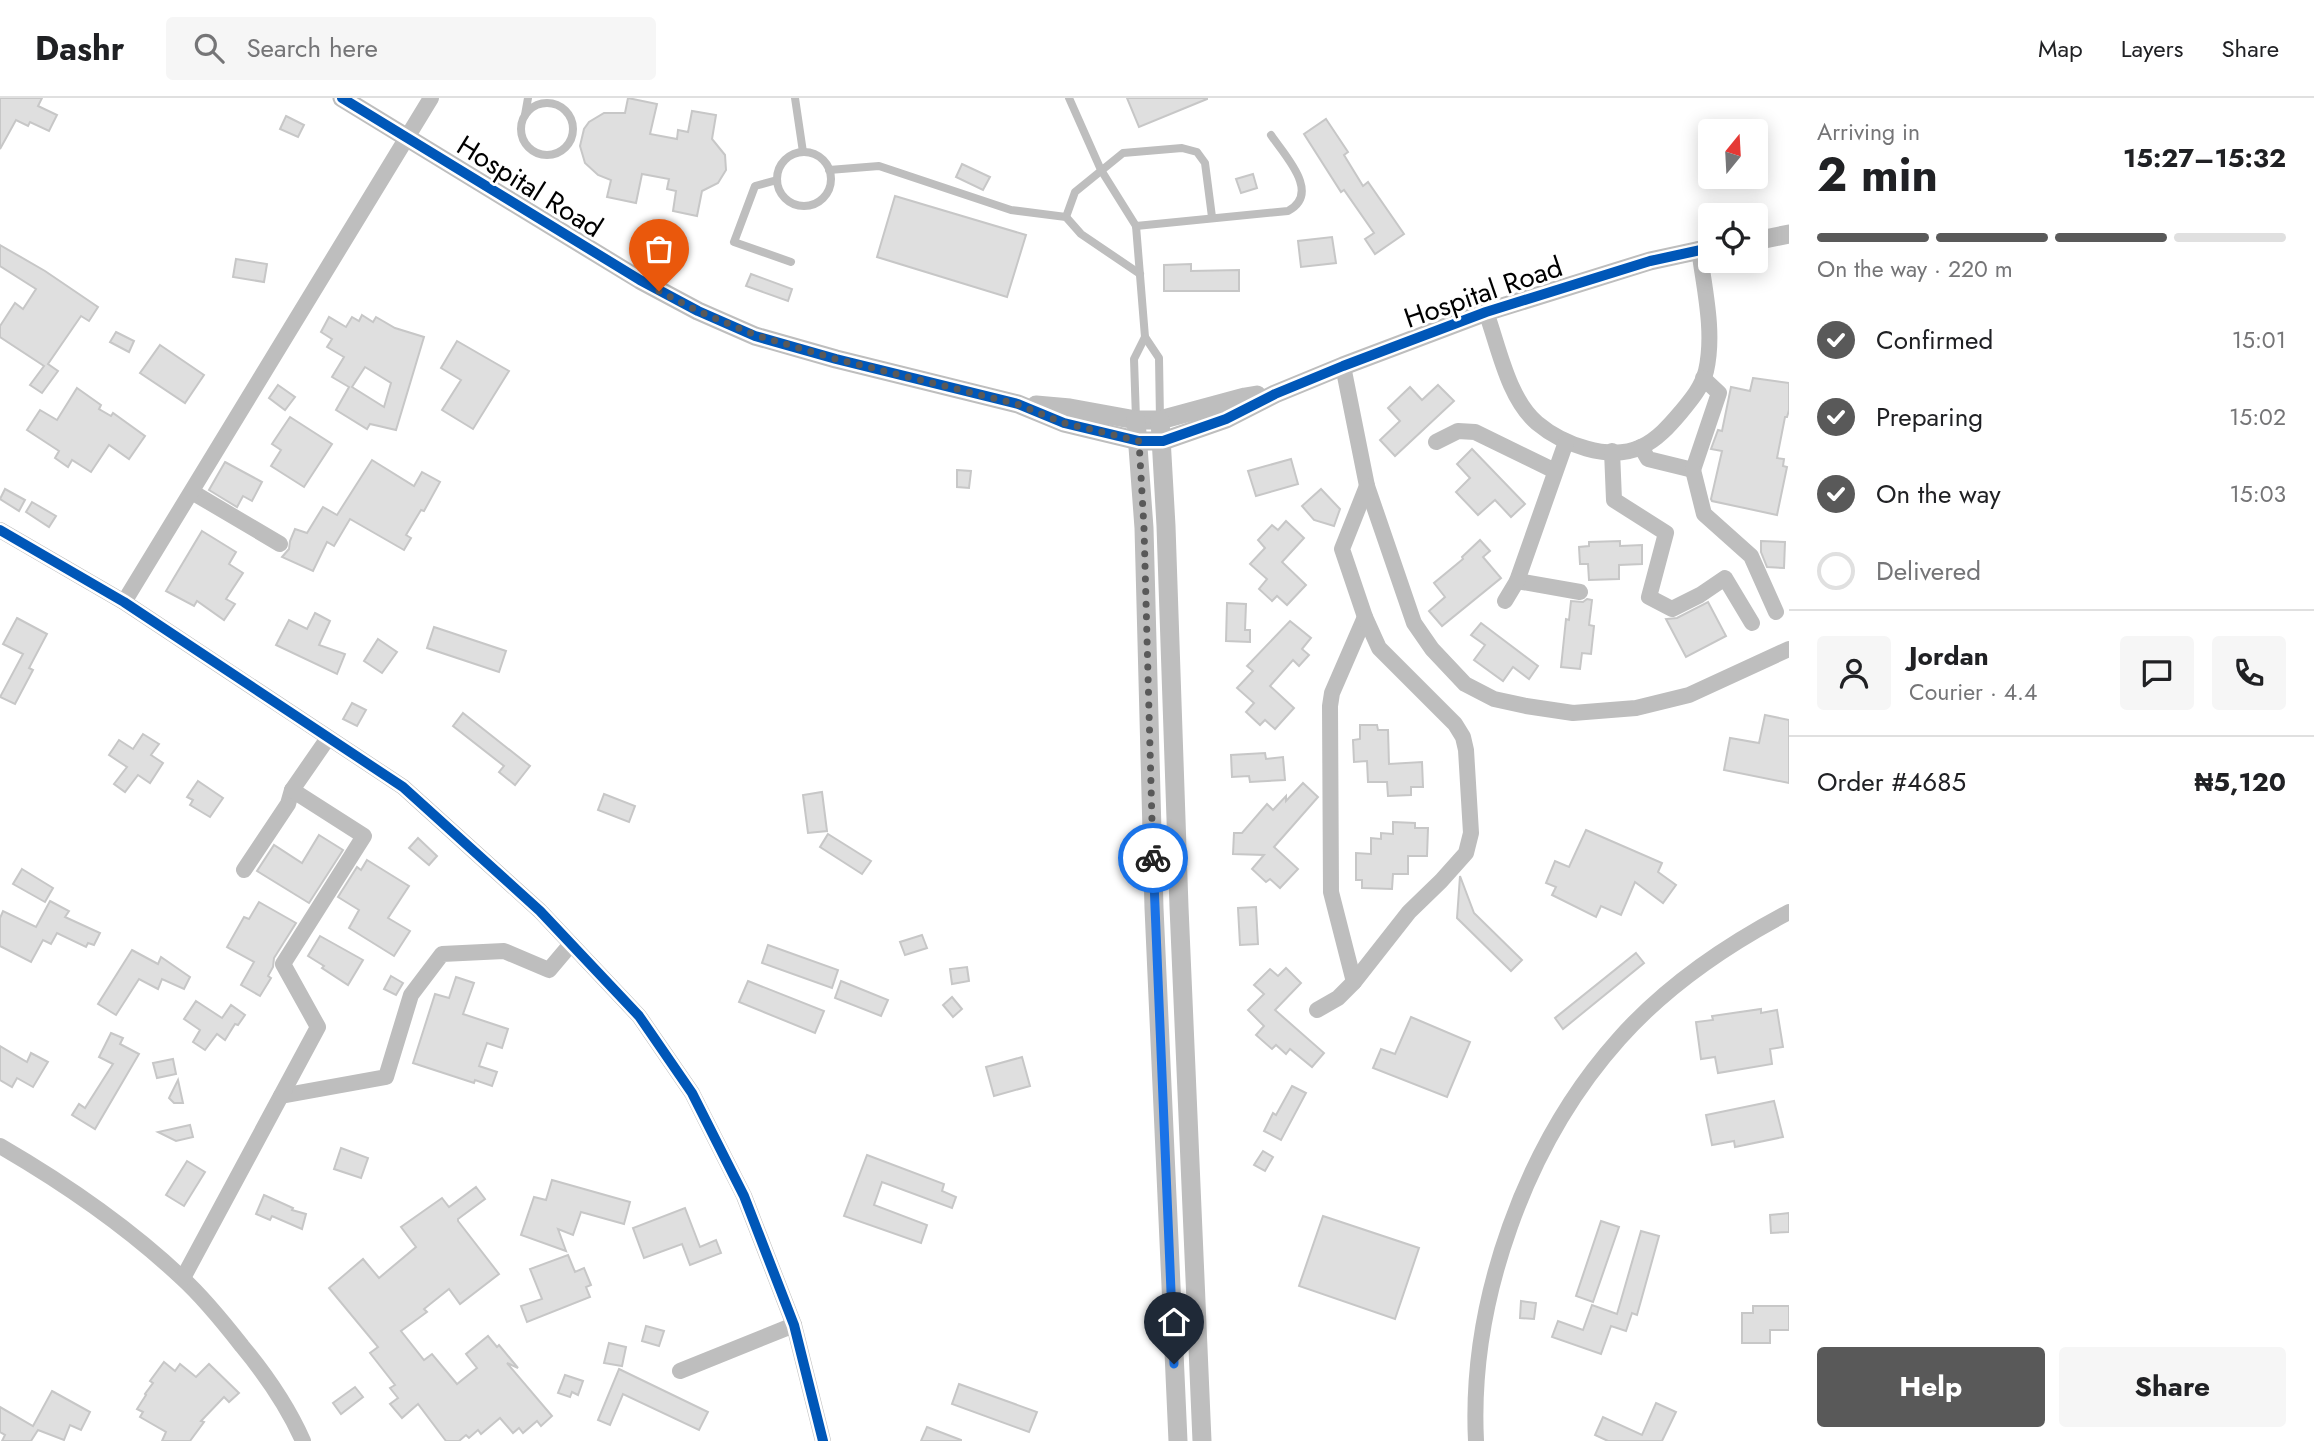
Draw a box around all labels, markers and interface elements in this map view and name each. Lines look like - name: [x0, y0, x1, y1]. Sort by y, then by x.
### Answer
- search box: [166, 17, 656, 80]
- text: Dashr: [35, 25, 124, 72]
- icon: search: [190, 29, 228, 67]
- text: Search here: [246, 29, 378, 67]
- text: Map: [2038, 31, 2083, 66]
- text: Layers: [2121, 31, 2183, 66]
- text: Share: [2221, 31, 2279, 66]
- text: Arriving in: [1817, 115, 1920, 149]
- north arrow: [1698, 119, 1768, 189]
- map controls: [1698, 119, 1768, 273]
- street label: Hospital Road: [449, 125, 611, 248]
- text: 15:27–15:32: [2123, 139, 2286, 177]
- text: 2 min: [1817, 142, 1938, 208]
- button: locate: [1698, 203, 1768, 273]
- pin: [629, 219, 689, 291]
- icon: bag: [640, 230, 678, 268]
- street label: Hospital Road: [1398, 246, 1568, 339]
- text: On the way · 220 m: [1817, 252, 2013, 286]
- icon: check: [1817, 321, 1855, 359]
- text: Confirmed: [1876, 321, 1993, 359]
- text: 15:01: [2232, 323, 2286, 357]
- icon: check: [1817, 398, 1855, 436]
- text: Preparing: [1876, 398, 1983, 436]
- text: 15:02: [2229, 400, 2286, 434]
- icon: check: [1817, 475, 1855, 513]
- text: On the way: [1876, 475, 2001, 513]
- text: 15:03: [2229, 477, 2286, 511]
- text: Delivered: [1876, 552, 1981, 590]
- button: person: [1817, 636, 1891, 710]
- button: chat: [2120, 636, 2194, 710]
- button: phone: [2212, 636, 2286, 710]
- text: Jordan: [1909, 637, 1989, 675]
- text: Courier · 4.4: [1909, 675, 2037, 709]
- text: Order #4685: [1817, 763, 1966, 801]
- text: ₦5,120: [2195, 763, 2286, 801]
- courier: [1118, 823, 1188, 893]
- icon: bike: [1134, 839, 1172, 877]
- pin: [1144, 1292, 1204, 1364]
- icon: home: [1155, 1303, 1193, 1341]
- button: Help: [1817, 1347, 2045, 1427]
- button: Share: [2059, 1347, 2286, 1427]

